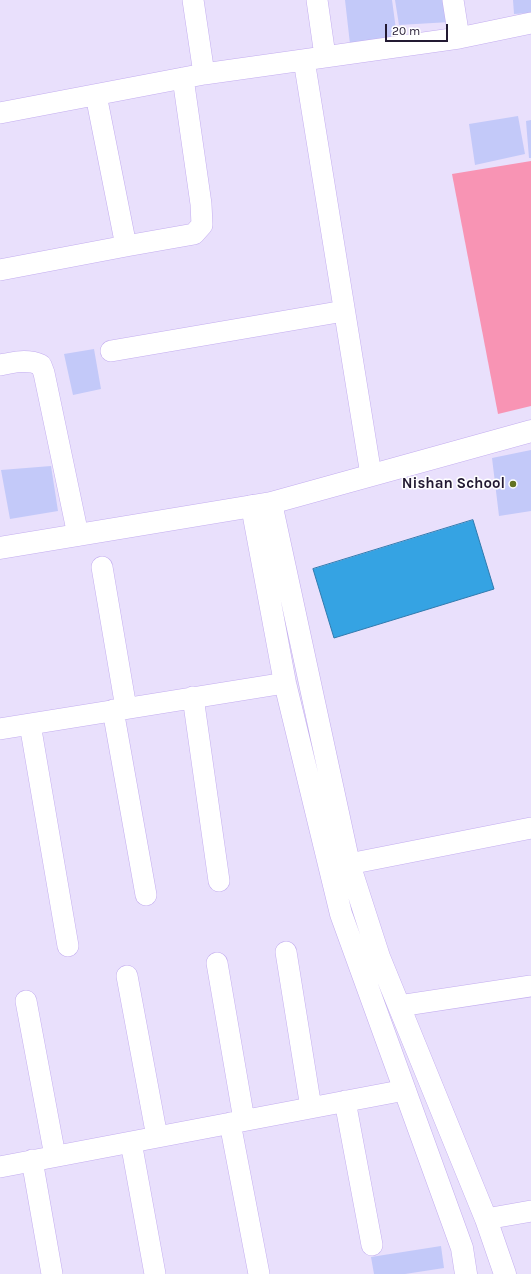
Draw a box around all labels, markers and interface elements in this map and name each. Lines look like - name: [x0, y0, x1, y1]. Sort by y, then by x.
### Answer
- scale bar: [387, 16, 450, 42]
- text: 20 m: [392, 24, 420, 38]
- place label: Nishan School: [402, 475, 505, 493]
- marker: Nishan School: [508, 479, 518, 489]

